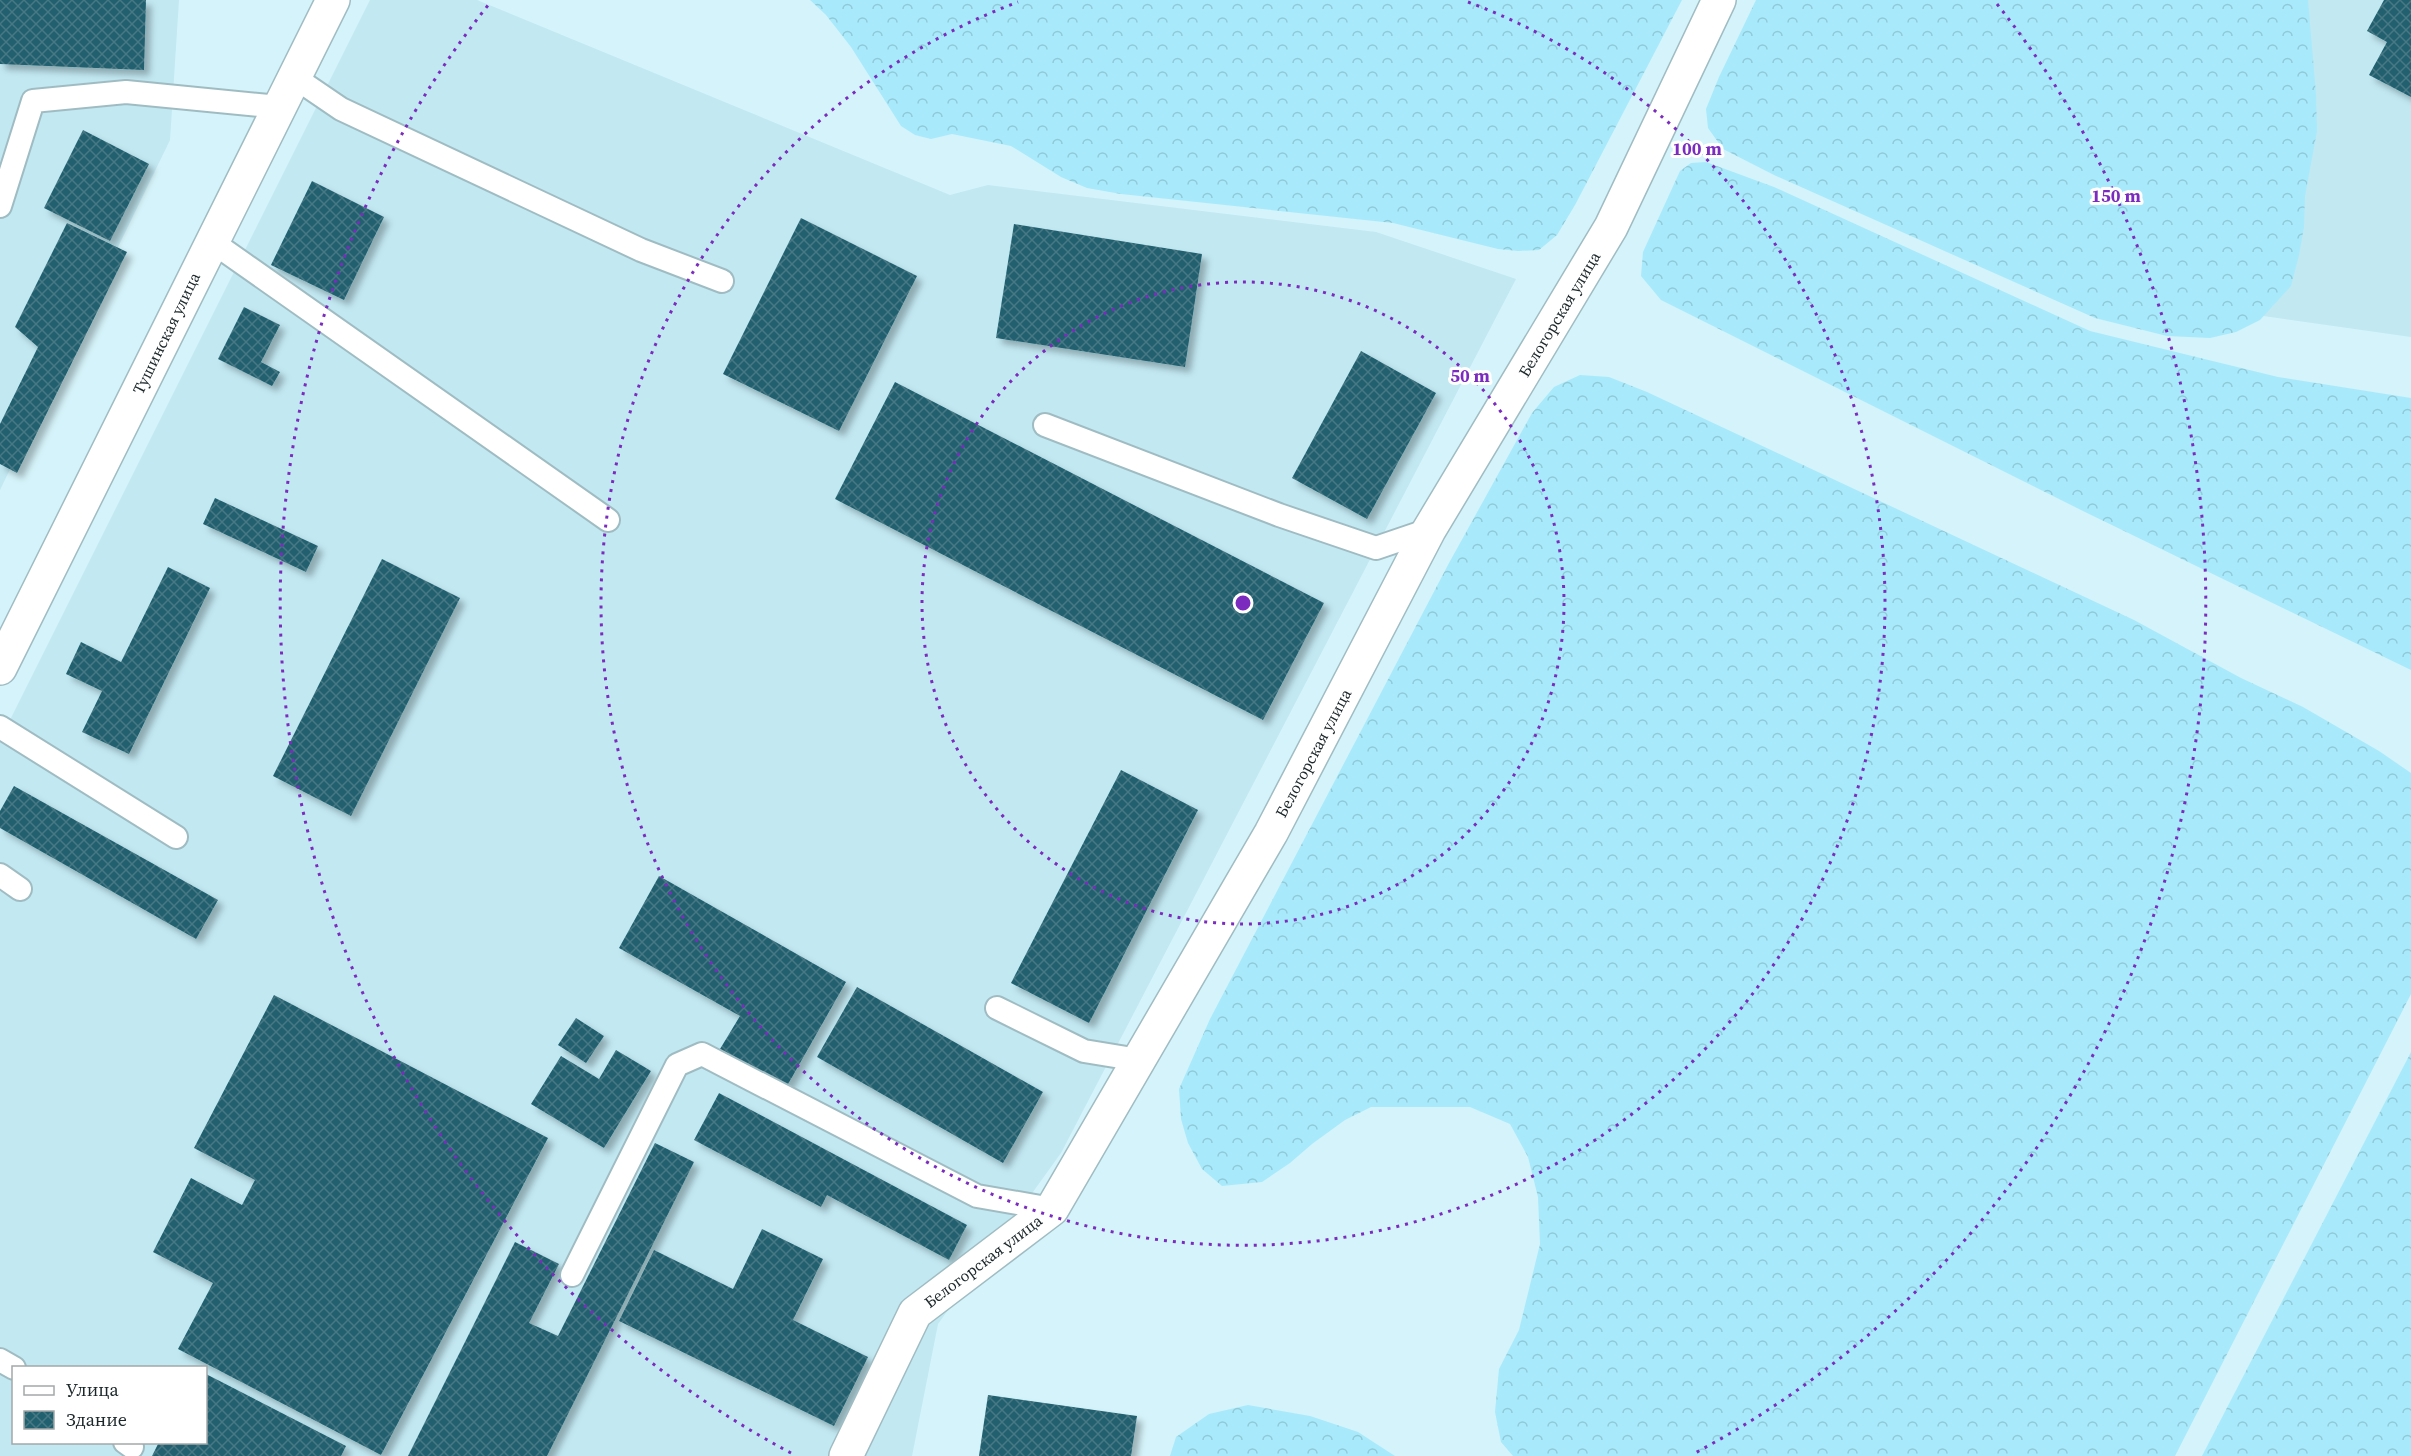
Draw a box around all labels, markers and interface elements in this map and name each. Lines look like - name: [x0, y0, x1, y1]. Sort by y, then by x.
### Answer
- text: 100 m: [1672, 136, 1722, 161]
- text: 150 m: [2091, 183, 2141, 208]
- street label: Белогорская улица: [1513, 247, 1606, 381]
- street label: Тушинская улица: [127, 268, 205, 398]
- text: 50 m: [1450, 363, 1490, 388]
- centre of rings: [1233, 593, 1253, 613]
- street label: Белогорская улица: [1270, 684, 1357, 821]
- street label: Белогорская улица: [919, 1209, 1047, 1313]
- legend: [12, 1366, 207, 1444]
- text: Улица: [66, 1377, 119, 1402]
- text: Здание: [66, 1407, 127, 1432]

